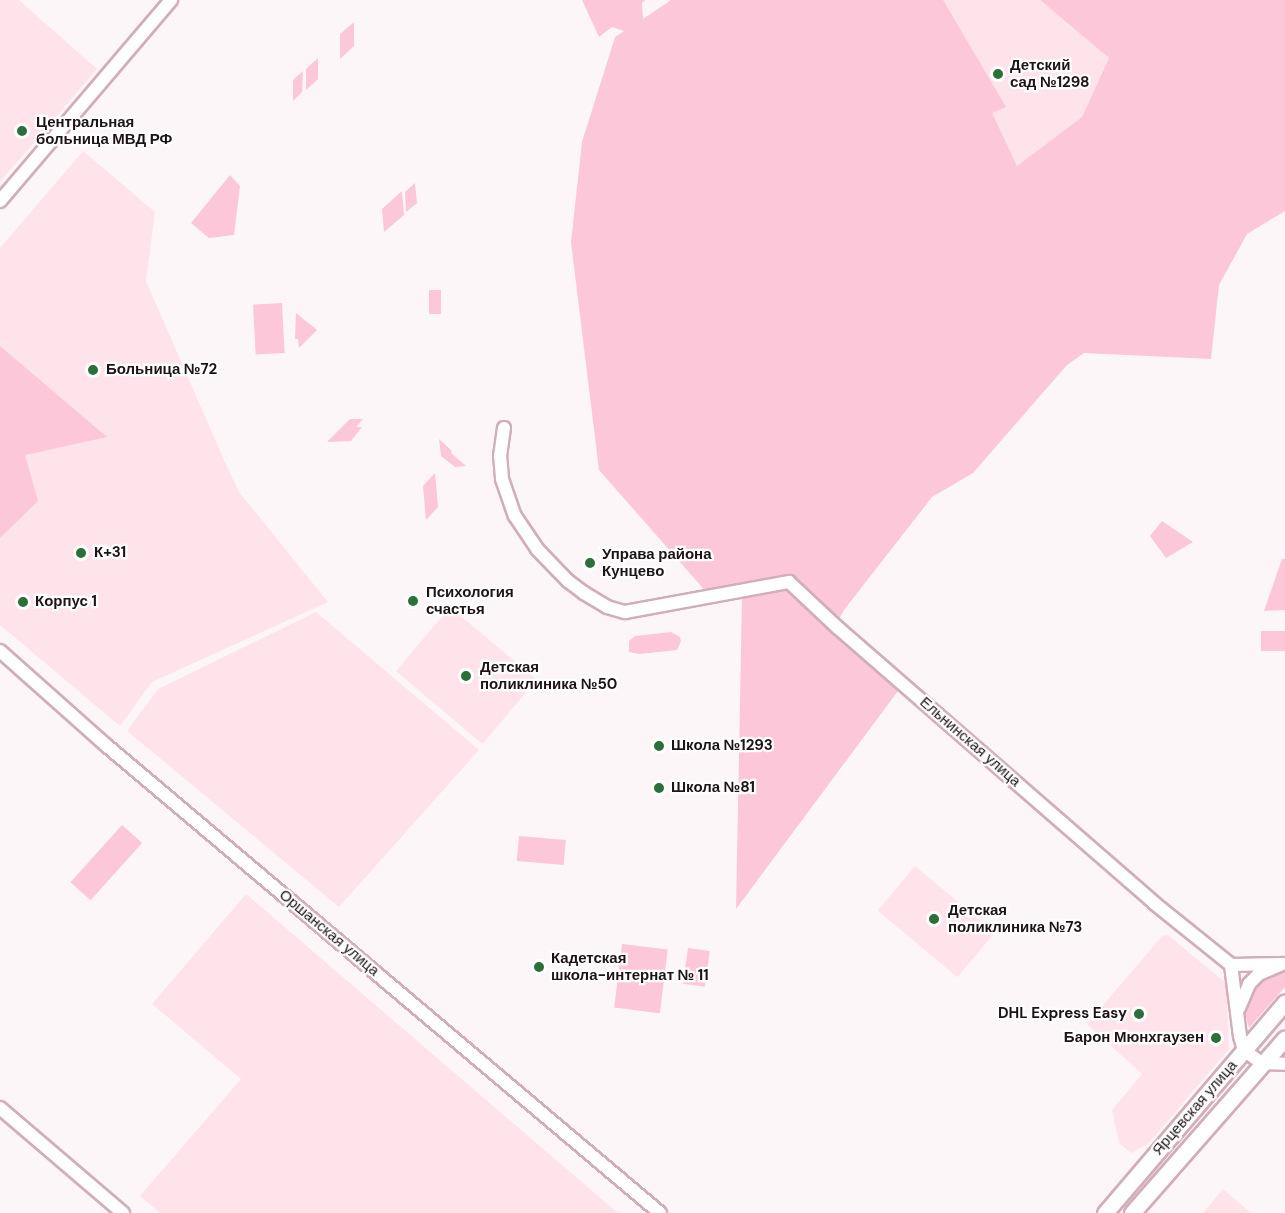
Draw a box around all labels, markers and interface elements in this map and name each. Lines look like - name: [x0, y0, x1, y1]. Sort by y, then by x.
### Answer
- place label: Детский сад №1298: [1010, 56, 1090, 91]
- marker: Детский сад №1298: [991, 67, 1005, 81]
- place label: Центральная больница МВД РФ: [36, 113, 172, 148]
- marker: Центральная больница МВД РФ: [13, 122, 31, 140]
- marker: Больница №72: [84, 361, 102, 379]
- place label: Больница №72: [106, 361, 217, 379]
- marker: К+31: [72, 544, 90, 562]
- place label: К+31: [94, 544, 126, 562]
- place label: Управа района Кунцево: [602, 545, 712, 580]
- marker: Управа района Кунцево: [583, 556, 597, 570]
- place label: Психология счастья: [426, 583, 514, 618]
- marker: Психология счастья: [404, 592, 422, 610]
- place label: Корпус 1: [35, 593, 97, 611]
- marker: Корпус 1: [16, 595, 30, 609]
- place label: Детская поликлиника №50: [480, 658, 617, 693]
- marker: Детская поликлиника №50: [457, 667, 475, 685]
- street label: Ельнинская улица: [916, 693, 1024, 791]
- place label: Школа №1293: [671, 737, 773, 755]
- marker: Школа №1293: [652, 739, 666, 753]
- place label: Школа №81: [671, 779, 755, 797]
- marker: Школа №81: [652, 781, 666, 795]
- street label: Оршанская улица: [275, 886, 383, 980]
- place label: Детская поликлиника №73: [948, 901, 1082, 936]
- marker: Детская поликлиника №73: [925, 910, 943, 928]
- place label: Кадетская школа-интернат № 11: [551, 949, 709, 984]
- marker: Кадетская школа-интернат № 11: [532, 960, 546, 974]
- place label: DHL Express Easy: [998, 1005, 1127, 1023]
- marker: DHL Express Easy: [1132, 1007, 1146, 1021]
- place label: Барон Мюнхгаузен: [1064, 1029, 1204, 1047]
- marker: Барон Мюнхгаузен: [1209, 1031, 1223, 1045]
- street label: Ярцевская улица: [1149, 1057, 1241, 1159]

